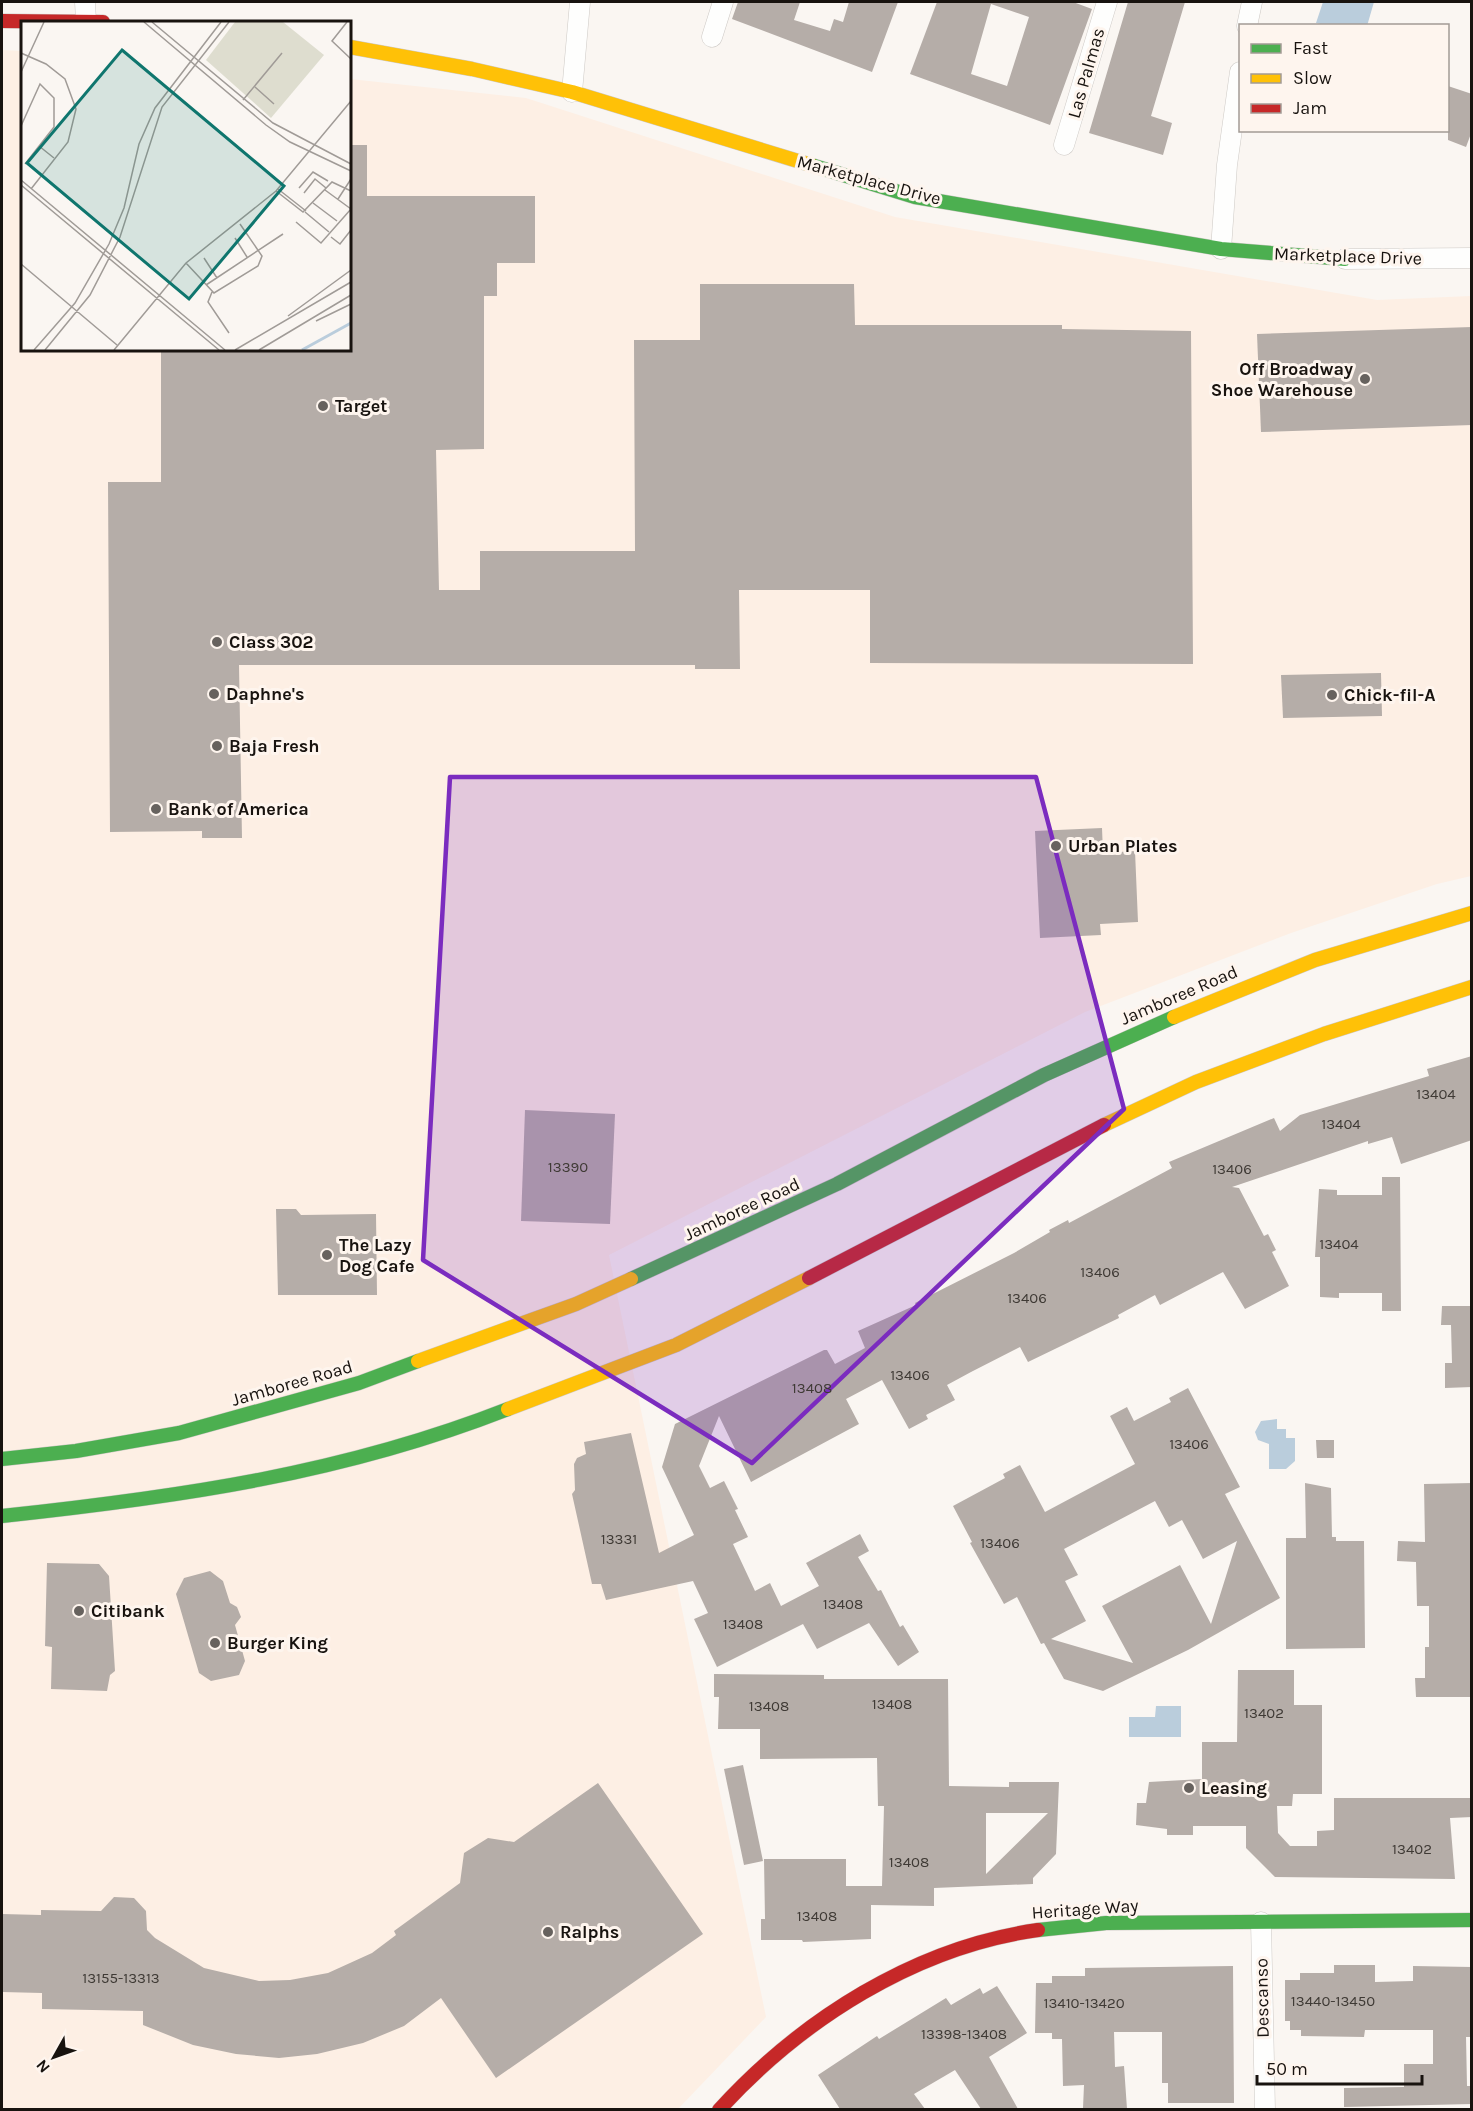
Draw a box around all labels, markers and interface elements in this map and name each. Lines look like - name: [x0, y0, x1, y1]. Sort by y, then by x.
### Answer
- inset map: [21, 21, 351, 351]
- legend: [1239, 24, 1449, 132]
- street label: Las Palmas: [1063, 25, 1109, 121]
- text: Fast: [1293, 37, 1328, 59]
- text: Slow: [1293, 67, 1332, 89]
- text: Jam: [1293, 97, 1327, 119]
- street label: Marketplace Drive: [795, 150, 943, 210]
- street label: Marketplace Drive: [1274, 242, 1422, 270]
- place label: Off Broadway Shoe Warehouse: [1211, 358, 1353, 401]
- marker: Off Broadway Shoe Warehouse: [1358, 372, 1372, 386]
- place label: Target: [335, 395, 387, 417]
- marker: Target: [316, 399, 330, 413]
- place label: Class 302: [229, 631, 313, 653]
- marker: Class 302: [210, 635, 224, 649]
- place label: Daphne's: [226, 683, 305, 705]
- place label: Chick-fil-A: [1344, 684, 1435, 706]
- marker: Daphne's: [207, 687, 221, 701]
- marker: Chick-fil-A: [1325, 688, 1339, 702]
- place label: Baja Fresh: [229, 735, 319, 757]
- marker: Baja Fresh: [210, 739, 224, 753]
- place label: Bank of America: [168, 798, 309, 820]
- marker: Bank of America: [149, 802, 163, 816]
- place label: Urban Plates: [1068, 835, 1177, 857]
- marker: Urban Plates: [1049, 839, 1063, 853]
- street label: Jamboree Road: [1117, 960, 1241, 1030]
- house number: 13404: [1416, 1085, 1456, 1103]
- house number: 13404: [1321, 1115, 1361, 1133]
- house number: 13390: [548, 1158, 588, 1176]
- house number: 13406: [1212, 1160, 1252, 1178]
- street label: Jamboree Road: [681, 1173, 803, 1245]
- place label: The Lazy Dog Cafe: [339, 1234, 415, 1277]
- house number: 13404: [1319, 1235, 1359, 1253]
- marker: The Lazy Dog Cafe: [320, 1248, 334, 1262]
- house number: 13406: [1080, 1263, 1120, 1281]
- house number: 13406: [1007, 1289, 1047, 1307]
- street label: Jamboree Road: [229, 1355, 355, 1411]
- house number: 13406: [890, 1366, 930, 1384]
- house number: 13408: [792, 1379, 832, 1397]
- house number: 13406: [1169, 1435, 1209, 1453]
- house number: 13331: [601, 1530, 637, 1548]
- house number: 13406: [980, 1534, 1020, 1552]
- house number: 13408: [823, 1595, 863, 1613]
- place label: Citibank: [91, 1600, 165, 1622]
- marker: Citibank: [72, 1604, 86, 1618]
- house number: 13408: [723, 1615, 763, 1633]
- place label: Burger King: [227, 1632, 328, 1654]
- marker: Burger King: [208, 1636, 222, 1650]
- house number: 13408: [872, 1695, 912, 1713]
- house number: 13408: [749, 1697, 789, 1715]
- house number: 13402: [1244, 1704, 1284, 1722]
- place label: Leasing: [1201, 1777, 1268, 1799]
- marker: Leasing: [1182, 1781, 1196, 1795]
- house number: 13402: [1392, 1840, 1432, 1858]
- house number: 13408: [889, 1853, 929, 1871]
- street label: Heritage Way: [1031, 1894, 1140, 1924]
- house number: 13408: [797, 1907, 837, 1925]
- place label: Ralphs: [560, 1921, 619, 1943]
- marker: Ralphs: [541, 1925, 555, 1939]
- street label: Descanso: [1250, 1958, 1274, 2038]
- house number: 13155-13313: [82, 1969, 160, 1987]
- house number: 13440-13450: [1291, 1992, 1375, 2010]
- house number: 13410-13420: [1043, 1994, 1125, 2012]
- house number: 13398-13408: [921, 2025, 1007, 2043]
- north arrow: [24, 2027, 84, 2087]
- scale bar: [1257, 2048, 1422, 2086]
- text: N: [32, 2056, 54, 2077]
- text: 50 m: [1266, 2058, 1308, 2080]

